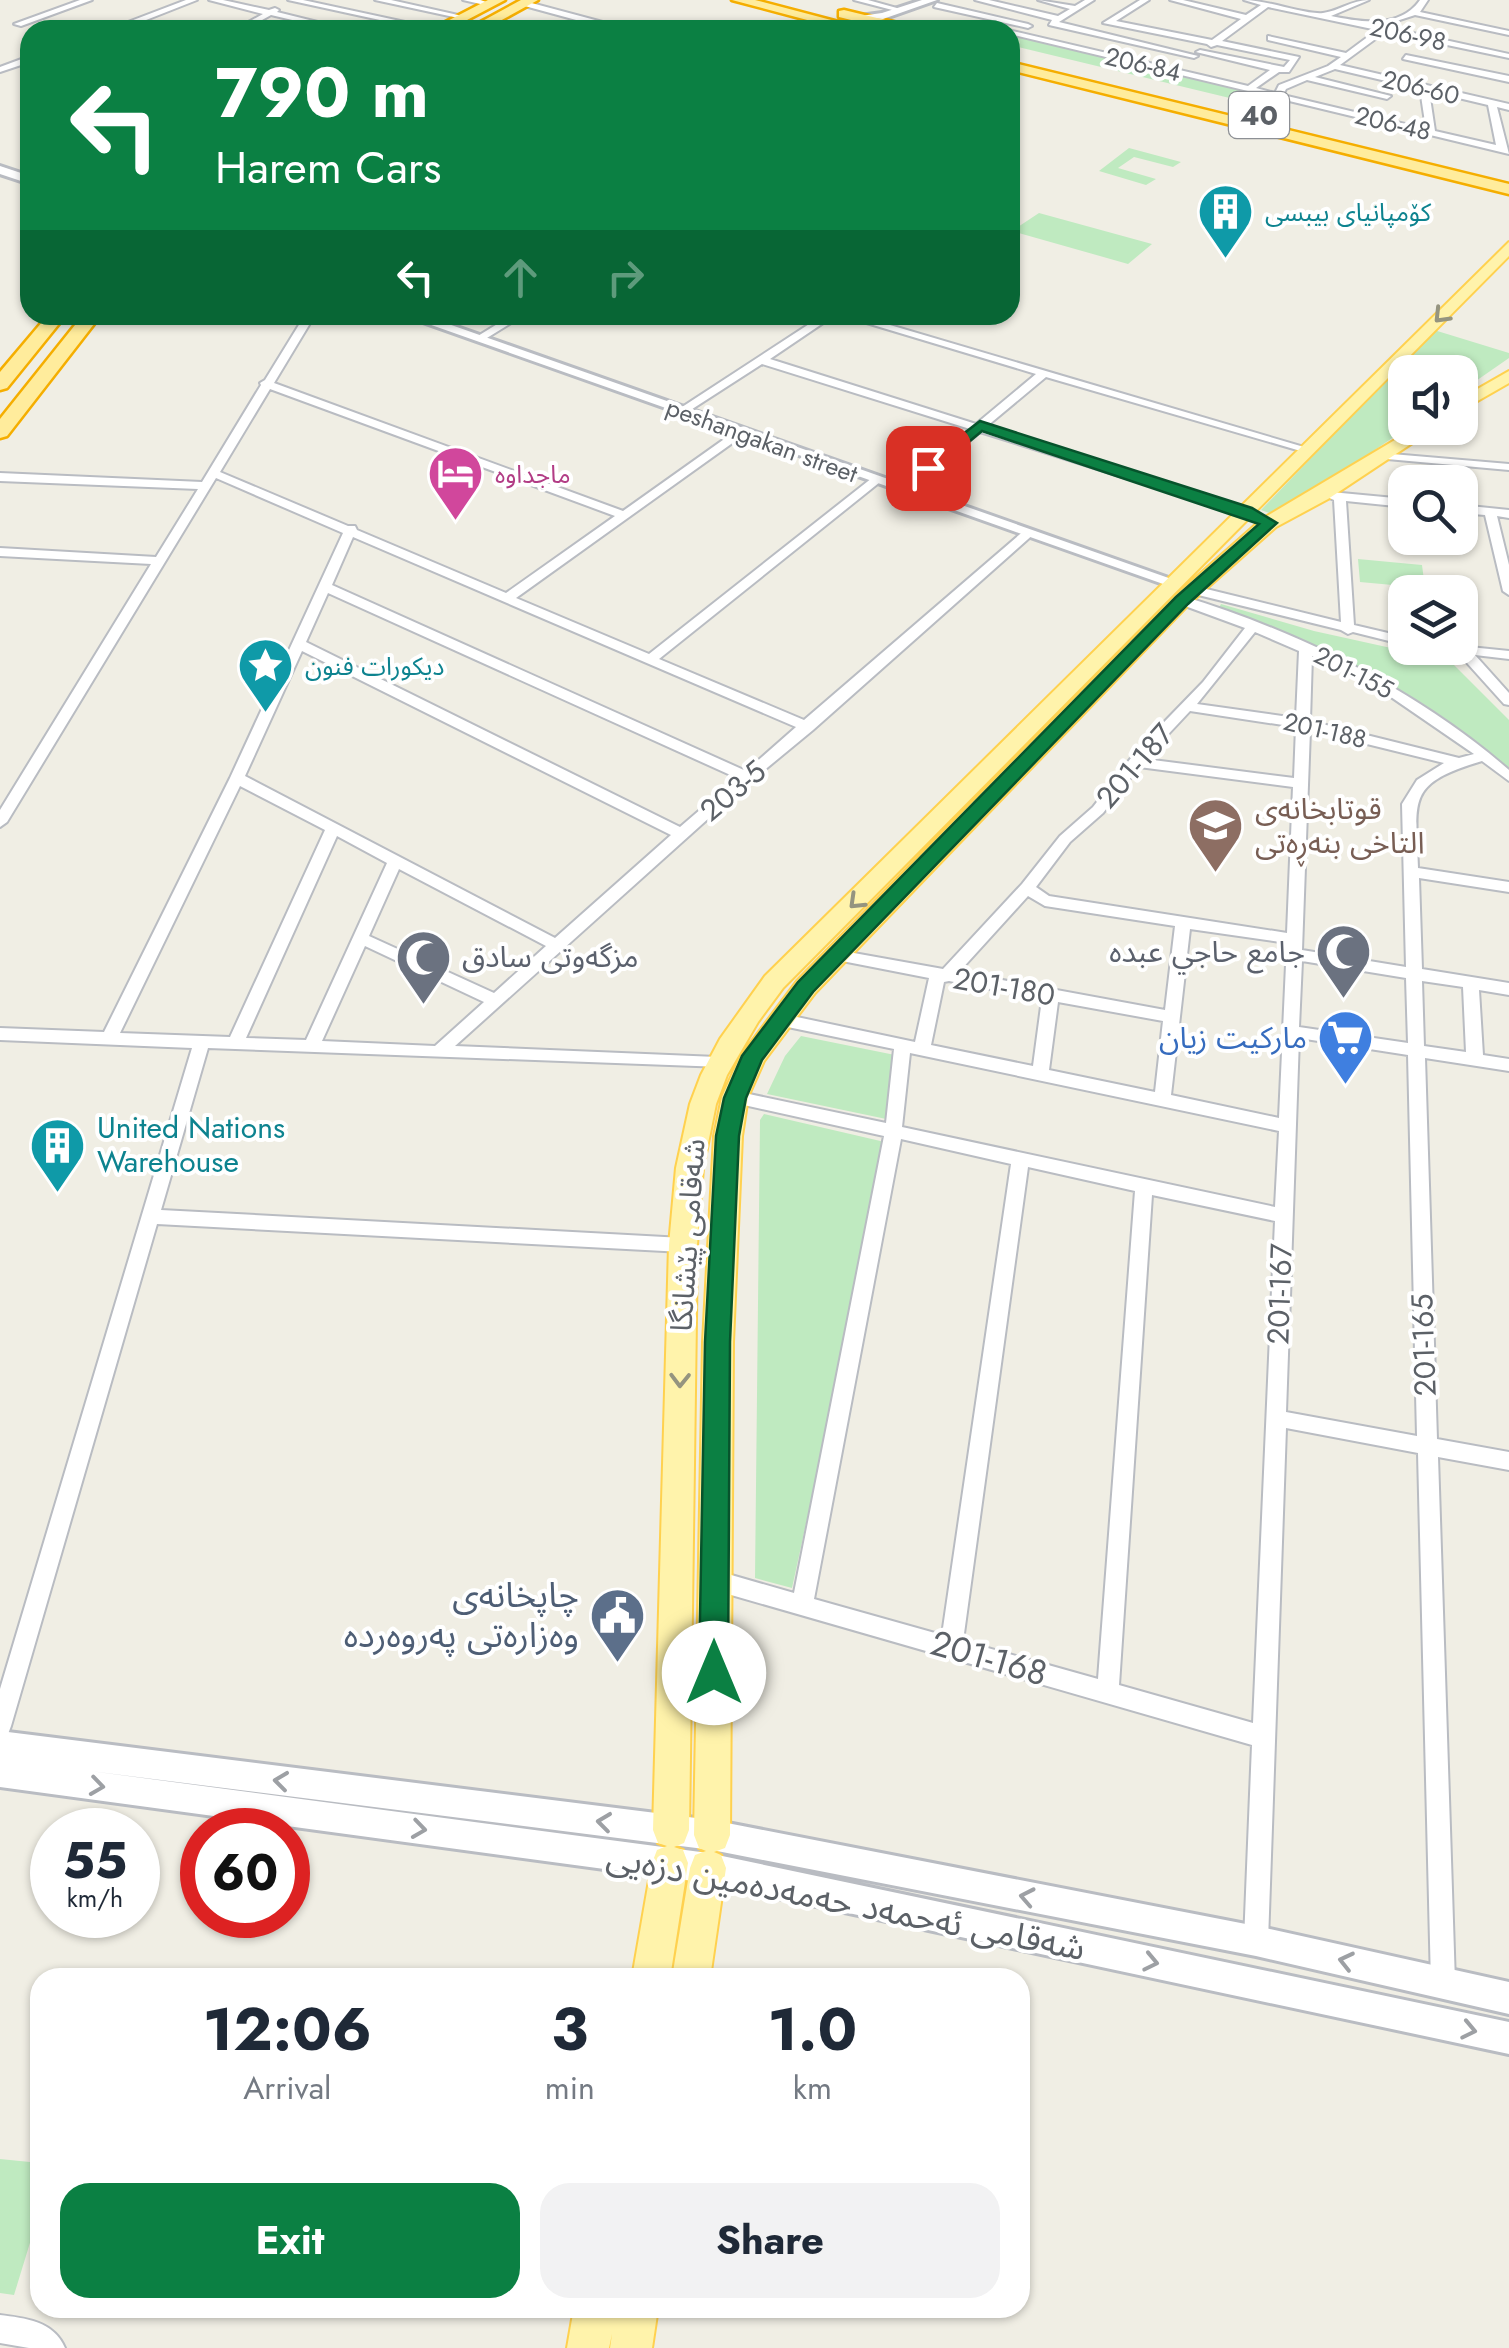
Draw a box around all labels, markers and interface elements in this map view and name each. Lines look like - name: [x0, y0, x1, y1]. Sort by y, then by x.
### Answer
- street label: 206-98: [1367, 8, 1449, 60]
- street label: 206-84: [1101, 38, 1185, 90]
- text: 790 m: [215, 42, 429, 143]
- icon: left: [50, 60, 180, 190]
- street label: 206-60: [1379, 61, 1463, 113]
- road number: 40: [1229, 92, 1289, 138]
- street label: 206-48: [1351, 97, 1435, 149]
- text: Harem Cars: [215, 135, 441, 200]
- building icon: كۆمپانیای بیبسی: [1196, 182, 1256, 261]
- place label: كۆمپانیای بیبسی: [1265, 194, 1432, 230]
- icon: left: [388, 250, 443, 305]
- icon: ahead: [493, 250, 548, 305]
- icon: right: [598, 250, 653, 305]
- one-way arrow: [1435, 305, 1453, 323]
- map controls: [1388, 355, 1478, 665]
- button: sound: [1388, 355, 1478, 445]
- street label: peshangakan street: [661, 389, 863, 491]
- pin: [886, 426, 971, 511]
- icon: arrive: [901, 441, 956, 496]
- hotel icon: ماجداوە: [426, 444, 486, 523]
- place label: ماجداوە: [495, 456, 571, 492]
- button: search: [1388, 465, 1478, 555]
- button: layers: [1388, 575, 1478, 665]
- place icon: ديكورات فنون: [236, 636, 296, 715]
- street label: 201-155: [1308, 637, 1400, 707]
- place label: ديكورات فنون: [305, 648, 444, 684]
- street label: 201-188: [1280, 703, 1370, 757]
- street label: 201-187: [1086, 714, 1184, 818]
- street label: 203-5: [690, 750, 775, 831]
- place label: قوتابخانەی التاخی بنەڕەتی: [1255, 787, 1425, 867]
- school or university icon: قوتابخانەی التاخی بنەڕەتی: [1186, 796, 1246, 875]
- one-way arrow: [849, 891, 867, 909]
- mosque icon: جامع حاجي عبده: [1314, 922, 1374, 1001]
- mosque icon: مزگەوتی سادق: [393, 927, 453, 1006]
- place label: جامع حاجي عبده: [1109, 930, 1305, 975]
- place label: مزگەوتی سادق: [462, 935, 639, 978]
- street label: 201-180: [950, 956, 1058, 1017]
- supermarket icon: ماركيت زيان: [1316, 1008, 1376, 1087]
- place label: ماركيت زيان: [1159, 1016, 1307, 1059]
- place label: United Nations Warehouse: [97, 1106, 285, 1183]
- building icon: United Nations Warehouse: [28, 1115, 88, 1194]
- street label: شەقامی پێشانگا: [659, 1137, 716, 1333]
- street label: 201-167: [1256, 1242, 1303, 1345]
- street label: 201-165: [1400, 1293, 1447, 1397]
- one-way arrow: [669, 1373, 690, 1389]
- place label: چاپخانەی وەزارەتی پەروەردە: [344, 1570, 579, 1660]
- public building icon: چاپخانەی وەزارەتی پەروەردە: [588, 1585, 648, 1664]
- street label: 201-168: [925, 1618, 1053, 1698]
- position arrow: [662, 1621, 766, 1725]
- one-way arrow: [273, 1771, 289, 1792]
- one-way arrow: [88, 1775, 105, 1796]
- speed limit sign: 60: [180, 1808, 310, 1938]
- one-way arrow: [595, 1812, 611, 1833]
- one-way arrow: [411, 1818, 427, 1839]
- text: 55: [63, 1824, 127, 1897]
- street label: شەقامی ئەحمەد حەمەدەمین دزەیی: [603, 1831, 1089, 1973]
- text: km/h: [67, 1880, 123, 1916]
- one-way arrow: [1019, 1887, 1036, 1908]
- one-way arrow: [1142, 1951, 1159, 1972]
- one-way arrow: [1337, 1952, 1354, 1973]
- text: 12:06: [203, 1986, 372, 2073]
- text: 3: [551, 1986, 588, 2073]
- text: 1.0: [768, 1986, 857, 2073]
- one-way arrow: [1460, 2018, 1477, 2039]
- text: Arrival: [243, 2065, 331, 2111]
- text: min: [545, 2065, 595, 2111]
- text: km: [793, 2065, 832, 2111]
- button: Exit: [60, 2183, 520, 2298]
- button: Share: [540, 2183, 1000, 2298]

